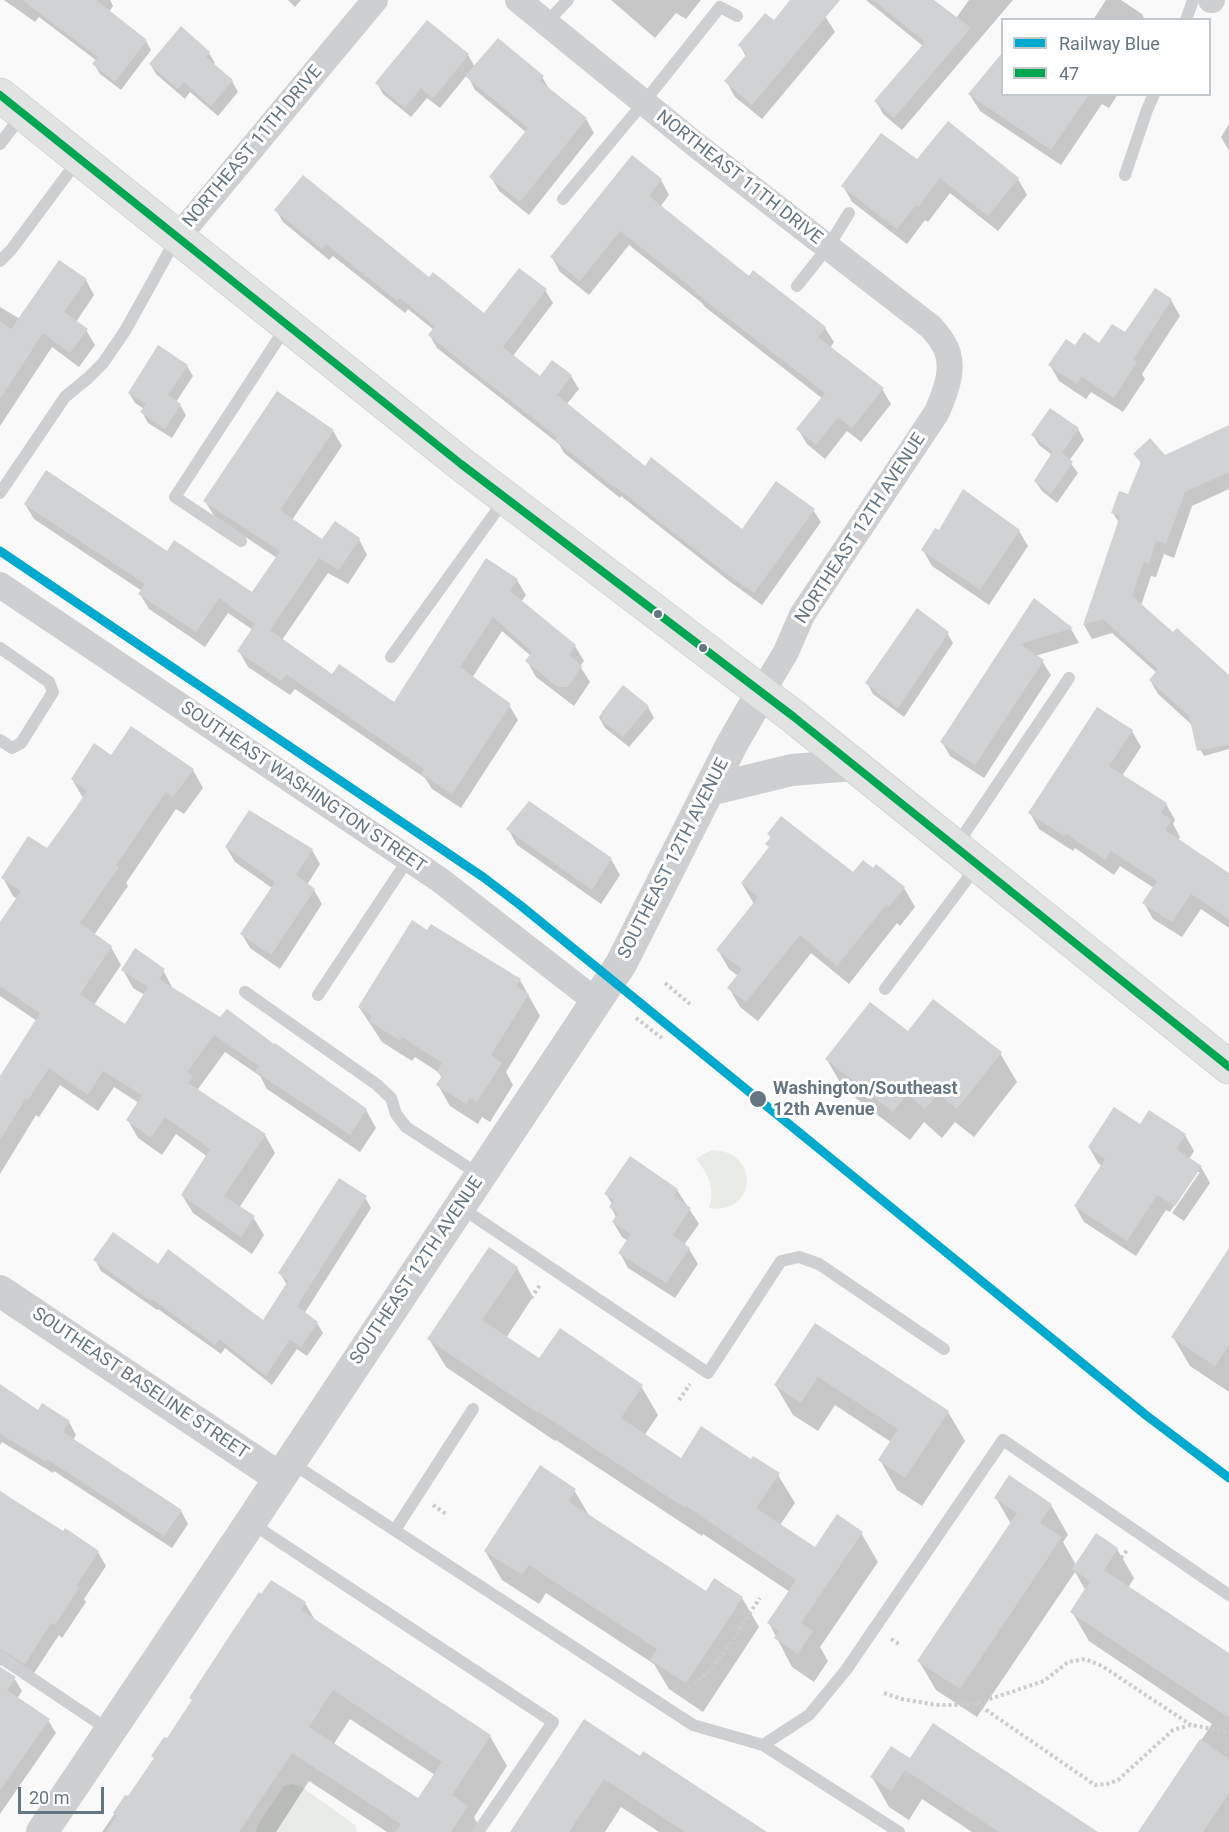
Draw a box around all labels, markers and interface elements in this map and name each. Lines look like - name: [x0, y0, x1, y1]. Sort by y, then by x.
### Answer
- legend: [1001, 18, 1211, 96]
- text: Railway Blue: [1059, 33, 1160, 54]
- street label: NORTHEAST 11TH DRIVE: [179, 62, 327, 232]
- text: 47: [1059, 63, 1079, 84]
- street label: NORTHEAST 11TH DRIVE: [652, 106, 826, 250]
- street label: NORTHEAST 12TH AVENUE: [791, 430, 931, 628]
- unlabelled marker: [652, 608, 664, 620]
- unlabelled marker: [697, 642, 709, 654]
- street label: SOUTHEAST WASHINGTON STREET: [176, 698, 430, 878]
- street label: SOUTHEAST 12TH AVENUE: [614, 755, 734, 963]
- place label: Washington/Southeast 12th Avenue: [773, 1078, 958, 1120]
- marker: Washington/Southeast 12th Avenue: [748, 1089, 768, 1109]
- street label: SOUTHEAST 12TH AVENUE: [346, 1173, 488, 1369]
- street label: SOUTHEAST BASELINE STREET: [28, 1303, 252, 1465]
- scale bar: [21, 1775, 106, 1813]
- text: 20 m: [29, 1787, 69, 1808]

